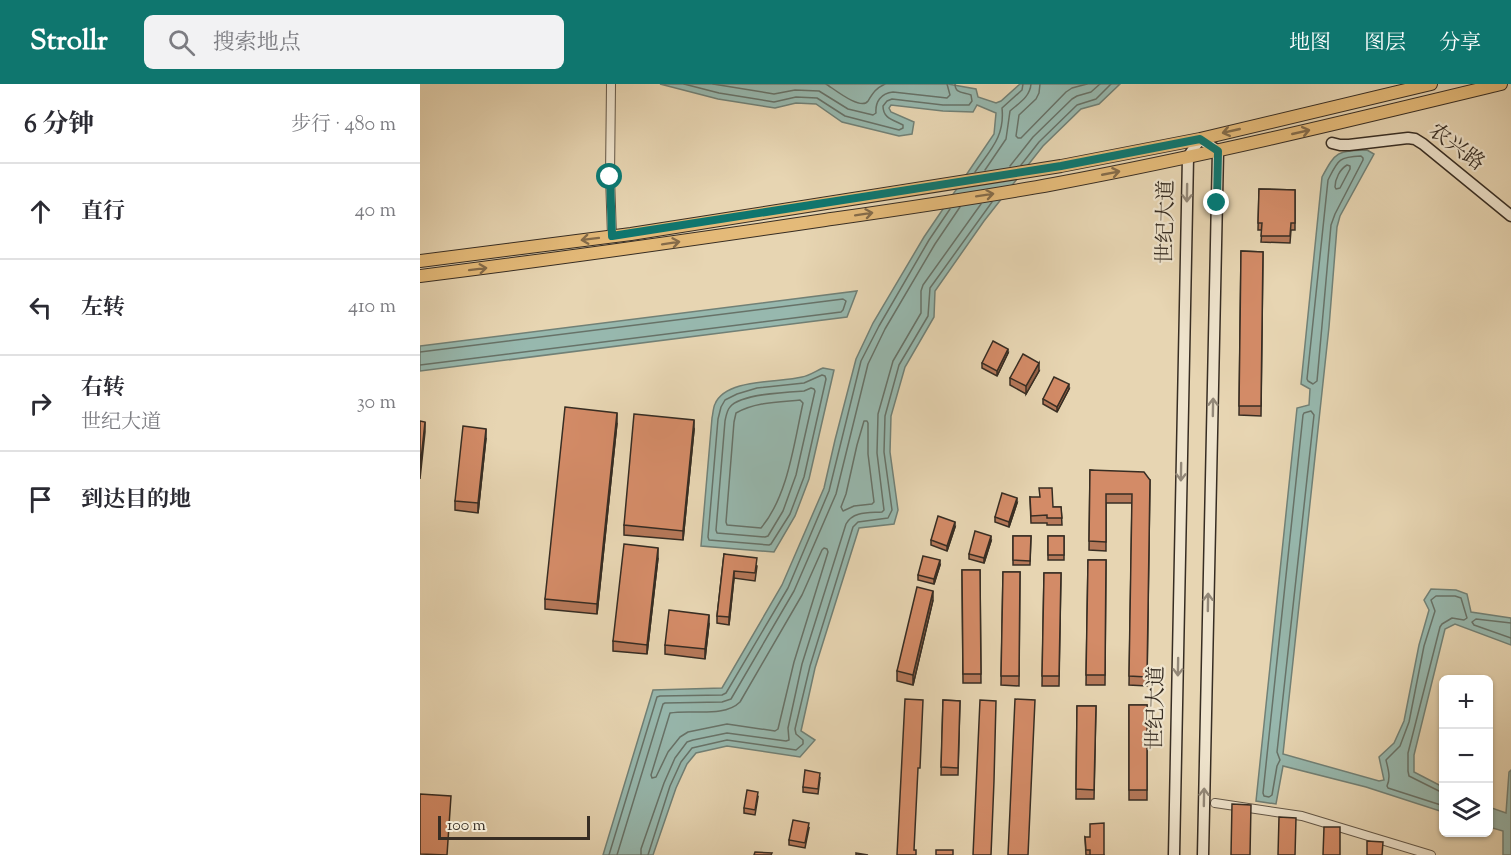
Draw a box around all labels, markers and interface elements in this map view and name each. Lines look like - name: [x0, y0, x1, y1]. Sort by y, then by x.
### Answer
- search box: [144, 15, 564, 69]
- text: Strollr: [30, 22, 108, 62]
- icon: search: [165, 26, 198, 59]
- text: 搜索地点: [213, 28, 301, 60]
- text: 地图: [1289, 29, 1331, 59]
- text: 图层: [1364, 29, 1406, 59]
- text: 分享: [1439, 29, 1481, 59]
- text: 6 分钟: [24, 107, 94, 144]
- text: 步行 · 480 m: [291, 111, 396, 140]
- street label: 农兴路: [1422, 117, 1490, 179]
- one-way arrow: [1222, 126, 1241, 138]
- one-way arrow: [1291, 126, 1311, 137]
- route start: [596, 163, 622, 189]
- one-way arrow: [1100, 167, 1120, 178]
- street label: 世纪大道: [1151, 180, 1183, 264]
- one-way arrow: [1181, 183, 1193, 203]
- one-way arrow: [975, 189, 994, 200]
- route end: [1203, 189, 1229, 215]
- icon: ahead: [24, 195, 57, 228]
- text: 直行: [81, 197, 125, 229]
- text: 40 m: [355, 197, 396, 226]
- one-way arrow: [854, 209, 874, 220]
- one-way arrow: [581, 234, 601, 245]
- one-way arrow: [661, 237, 681, 248]
- one-way arrow: [468, 263, 487, 274]
- icon: left: [24, 291, 57, 324]
- text: 左转: [81, 293, 125, 325]
- text: 410 m: [348, 293, 396, 322]
- text: 右转: [81, 373, 125, 405]
- icon: right: [24, 387, 57, 420]
- text: 30 m: [357, 389, 396, 418]
- one-way arrow: [1207, 397, 1218, 417]
- text: 世纪大道: [81, 409, 161, 438]
- one-way arrow: [1175, 462, 1187, 482]
- icon: arrive: [24, 483, 57, 516]
- text: 到达目的地: [81, 485, 191, 517]
- one-way arrow: [1203, 592, 1214, 612]
- one-way arrow: [1172, 657, 1183, 677]
- street label: 世纪大道: [1141, 666, 1173, 750]
- map controls: [1439, 675, 1493, 837]
- button: +: [1439, 675, 1493, 729]
- button: −: [1439, 729, 1493, 783]
- button: layers: [1439, 783, 1493, 837]
- one-way arrow: [1198, 787, 1210, 807]
- scale bar: [438, 813, 590, 840]
- text: 100 m: [447, 815, 486, 838]

